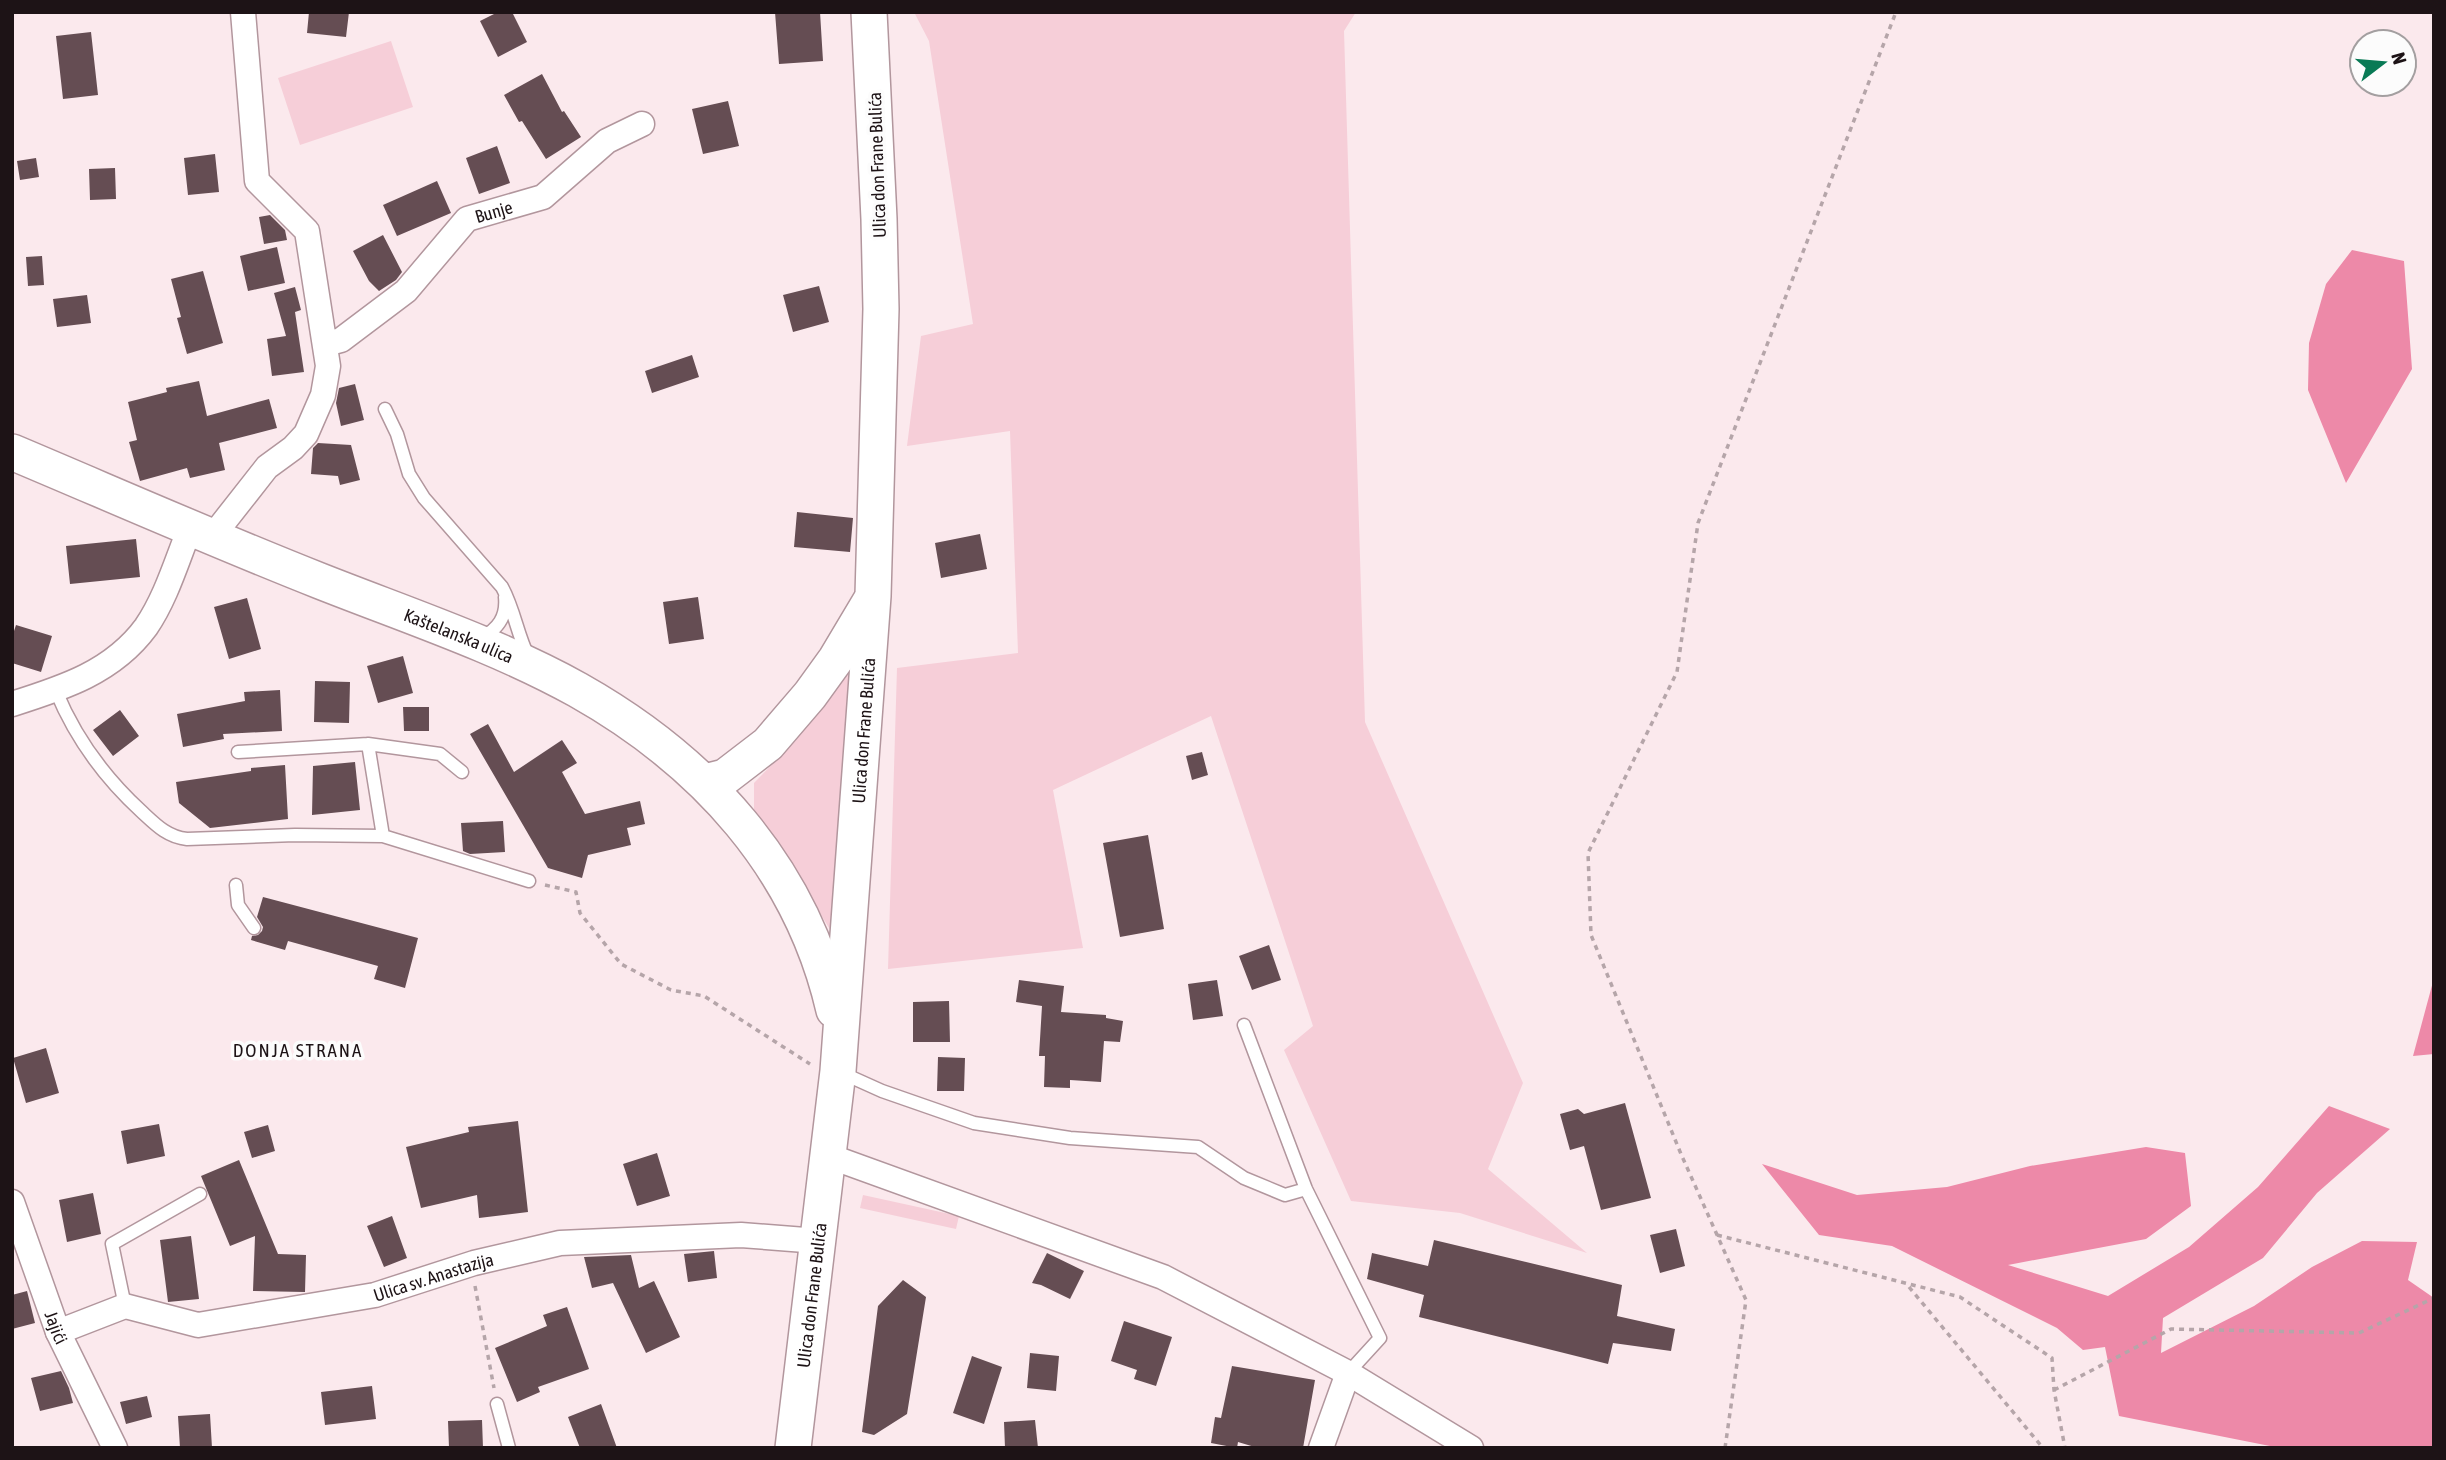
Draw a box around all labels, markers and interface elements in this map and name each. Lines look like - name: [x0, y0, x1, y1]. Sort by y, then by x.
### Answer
- north arrow: [2348, 28, 2418, 98]
- text: N: [2387, 50, 2411, 67]
- street label: Ulica don Frane Bulića: [864, 92, 890, 238]
- street label: Bunje: [472, 196, 515, 227]
- street label: Kaštelanska ulica: [401, 604, 517, 667]
- street label: Ulica don Frane Bulića: [847, 657, 879, 804]
- district label: DONJA STRANA: [233, 1039, 363, 1061]
- street label: Ulica don Frane Bulića: [792, 1221, 830, 1369]
- street label: Ulica sv. Anastazija: [371, 1248, 496, 1305]
- street label: Jajići: [41, 1308, 73, 1347]

